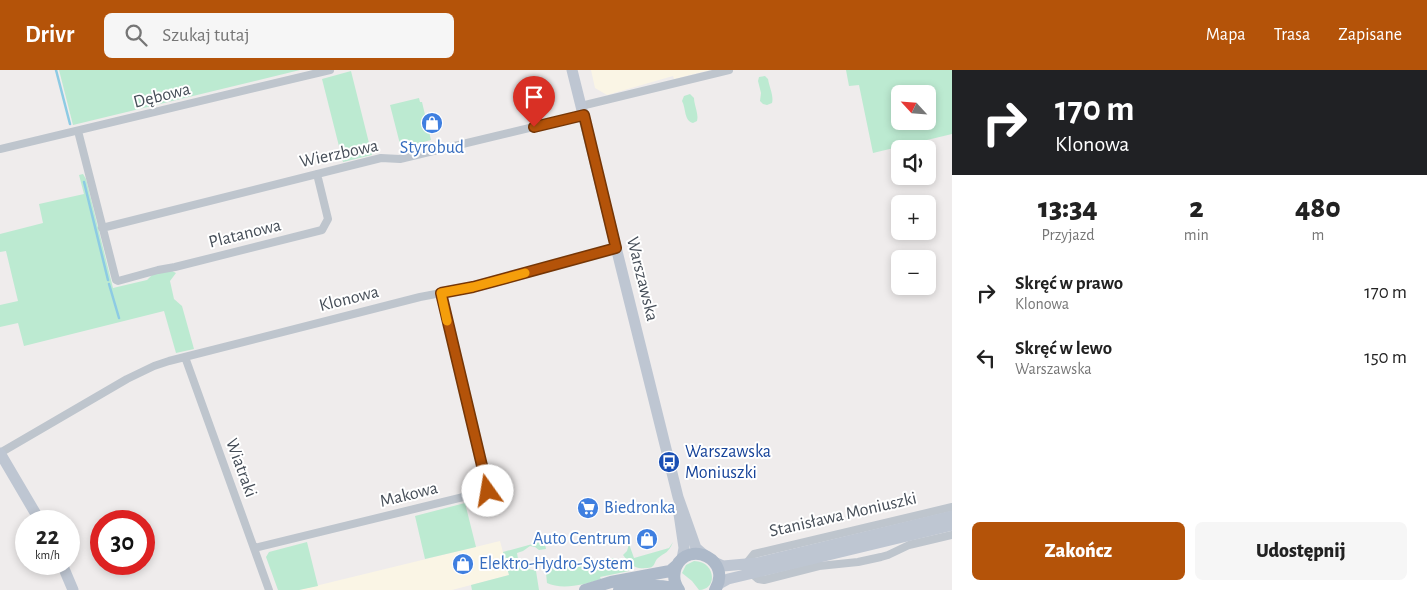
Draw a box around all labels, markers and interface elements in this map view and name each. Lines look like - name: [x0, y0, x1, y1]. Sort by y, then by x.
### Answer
- search box: [104, 13, 454, 58]
- icon: search: [122, 21, 150, 49]
- text: Drivr: [25, 23, 74, 47]
- text: Szukaj tutaj: [162, 26, 250, 45]
- text: Mapa: [1206, 26, 1246, 44]
- text: Trasa: [1274, 26, 1310, 44]
- text: Zapisane: [1338, 26, 1402, 44]
- pin: [513, 76, 555, 127]
- street label: Dębowa: [132, 80, 192, 112]
- icon: arrive: [520, 83, 548, 111]
- north arrow: [891, 85, 936, 130]
- map controls: [891, 85, 936, 295]
- icon: right: [972, 90, 1037, 155]
- text: 170 m: [1055, 92, 1135, 127]
- shop icon: Styrobud: [420, 111, 444, 135]
- text: Klonowa: [1055, 133, 1130, 155]
- street label: Wierzbowa: [298, 137, 380, 171]
- place label: Styrobud: [400, 139, 464, 157]
- button: sound: [891, 140, 936, 185]
- text: 13:34: [1038, 193, 1098, 223]
- text: 2: [1189, 193, 1204, 223]
- text: 480: [1295, 193, 1341, 223]
- button: +: [891, 195, 936, 240]
- street label: Platanowa: [207, 216, 283, 252]
- text: Przyjazd: [1041, 227, 1094, 243]
- text: min: [1184, 227, 1209, 243]
- text: m: [1311, 227, 1324, 243]
- street label: Warszawska: [623, 235, 661, 323]
- button: −: [891, 250, 936, 295]
- text: Skręć w prawo: [1015, 274, 1123, 293]
- icon: right: [972, 279, 1000, 307]
- street label: Klonowa: [317, 283, 381, 315]
- text: 170 m: [1364, 283, 1407, 302]
- text: Klonowa: [1015, 296, 1069, 312]
- text: Skręć w lewo: [1015, 339, 1112, 358]
- icon: left: [972, 344, 1000, 372]
- text: 150 m: [1364, 348, 1407, 367]
- text: Warszawska: [1015, 361, 1092, 377]
- street label: Wiatraki: [222, 436, 260, 500]
- place label: Warszawska Moniuszki: [685, 443, 771, 482]
- bus stop icon: Warszawska Moniuszki: [657, 450, 681, 474]
- position arrow: [461, 464, 513, 516]
- street label: Makowa: [378, 479, 440, 511]
- street label: Stanisława Moniuszki: [768, 489, 918, 541]
- supermarket icon: Biedronka: [576, 496, 600, 520]
- place label: Biedronka: [604, 499, 676, 517]
- speed limit sign: 30: [90, 510, 155, 575]
- button: Zakończ: [972, 522, 1185, 580]
- button: Udostępnij: [1195, 522, 1407, 580]
- text: 22: [36, 524, 59, 549]
- shop icon: Auto Centrum: [635, 527, 659, 551]
- place label: Auto Centrum: [533, 530, 631, 548]
- text: km/h: [35, 549, 60, 561]
- shop icon: Elektro-Hydro-System: [451, 552, 475, 576]
- place label: Elektro-Hydro-System: [479, 555, 633, 573]

